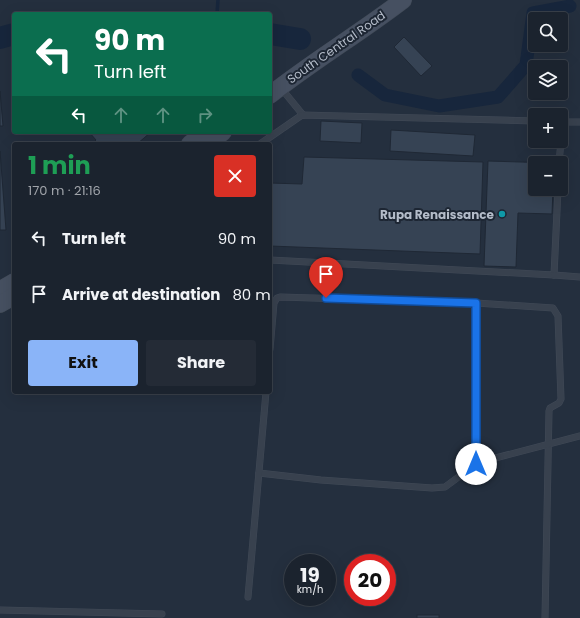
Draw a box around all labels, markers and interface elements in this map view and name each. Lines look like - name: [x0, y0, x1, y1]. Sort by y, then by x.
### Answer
- street label: South Central Road: [283, 7, 389, 87]
- map controls: [528, 12, 568, 196]
- button: search: [528, 12, 568, 52]
- text: 90 m: [94, 21, 165, 60]
- icon: left: [28, 28, 80, 80]
- text: Turn left: [94, 59, 166, 84]
- button: layers: [528, 60, 568, 100]
- icon: left: [68, 104, 90, 126]
- icon: ahead: [110, 104, 132, 126]
- icon: ahead: [152, 104, 174, 126]
- icon: right: [194, 104, 216, 126]
- button: +: [528, 108, 568, 148]
- text: 1 min: [28, 149, 91, 182]
- button: close: [214, 155, 256, 197]
- button: −: [528, 156, 568, 196]
- text: 170 m · 21:16: [28, 181, 101, 200]
- place label: Rupa Renaissance: [380, 206, 495, 223]
- marker: Rupa Renaissance: [497, 209, 507, 219]
- icon: left: [28, 227, 50, 249]
- text: Turn left: [62, 228, 126, 249]
- text: 90 m: [218, 228, 256, 249]
- pin: [309, 257, 343, 298]
- icon: arrive: [315, 263, 337, 285]
- icon: arrive: [28, 283, 50, 305]
- text: Arrive at destination: [62, 284, 220, 305]
- text: 80 m: [232, 284, 271, 305]
- button: Exit: [28, 340, 138, 386]
- button: Share: [146, 340, 256, 386]
- position arrow: [455, 443, 497, 485]
- speed limit sign: 20: [344, 554, 396, 606]
- text: 19: [300, 561, 320, 589]
- text: km/h: [297, 582, 323, 597]

